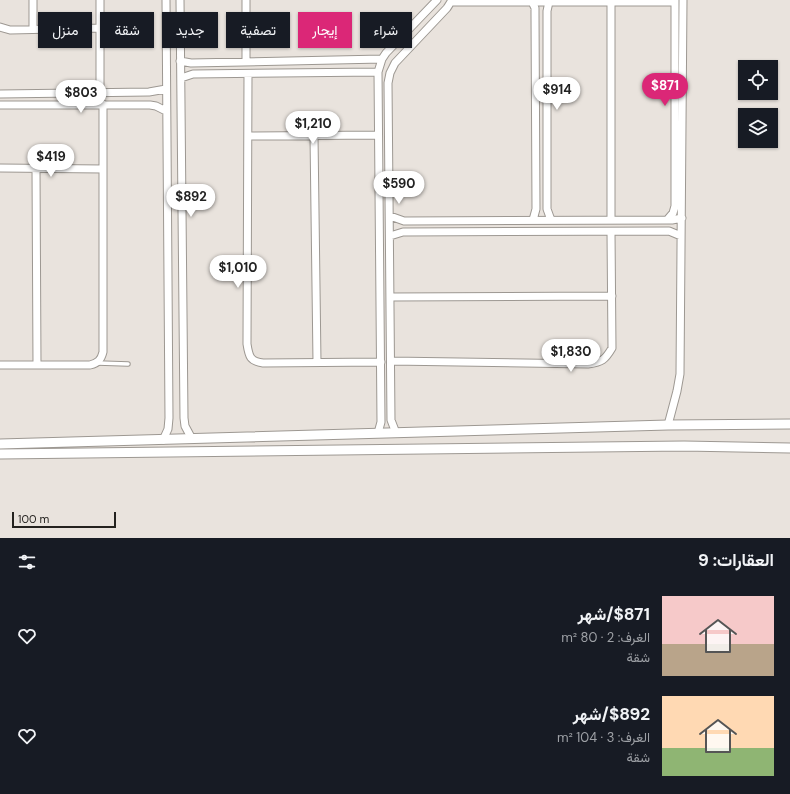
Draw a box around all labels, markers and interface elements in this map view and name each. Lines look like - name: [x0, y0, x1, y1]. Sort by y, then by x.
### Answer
- chip: منزل: [38, 12, 92, 48]
- chip: شقة: [100, 12, 154, 48]
- chip: جديد: [162, 12, 218, 48]
- chip: تصفية: [226, 12, 290, 48]
- chip: إيجار: [298, 12, 352, 48]
- chip: شراء: [360, 12, 412, 48]
- map controls: [738, 60, 778, 148]
- button: locate: [738, 60, 778, 100]
- pin: $871: [641, 73, 689, 107]
- pin: $914: [533, 77, 581, 111]
- text: $871: [651, 77, 679, 94]
- pin: $803: [57, 80, 105, 114]
- text: $914: [542, 81, 572, 98]
- text: $803: [64, 84, 98, 101]
- button: layers: [738, 108, 778, 148]
- pin: $1,210: [280, 111, 346, 145]
- text: $1,210: [294, 115, 332, 132]
- pin: $419: [27, 144, 75, 178]
- text: $419: [36, 148, 66, 165]
- pin: $590: [375, 171, 423, 205]
- text: $590: [382, 175, 416, 192]
- pin: $892: [167, 184, 215, 218]
- text: $892: [175, 188, 207, 205]
- pin: $1,010: [205, 255, 271, 289]
- text: $1,010: [219, 259, 257, 276]
- pin: $1,830: [538, 339, 604, 373]
- text: $1,830: [550, 343, 592, 360]
- scale bar: [12, 510, 116, 529]
- text: 100 m: [18, 512, 49, 526]
- text: العقارات: 9: [698, 549, 774, 571]
- icon: filters: [16, 551, 38, 573]
- text: $871/شهر: [577, 603, 650, 625]
- icon: home: [694, 612, 742, 660]
- icon: heart: [16, 625, 38, 647]
- text: الغرف: 2 · 80 m²: [561, 629, 650, 646]
- text: شقة: [627, 649, 650, 666]
- text: $892/شهر: [573, 703, 650, 725]
- icon: home: [694, 712, 742, 760]
- icon: heart: [16, 725, 38, 747]
- text: الغرف: 3 · 104 m²: [557, 729, 650, 746]
- text: شقة: [627, 749, 650, 766]

